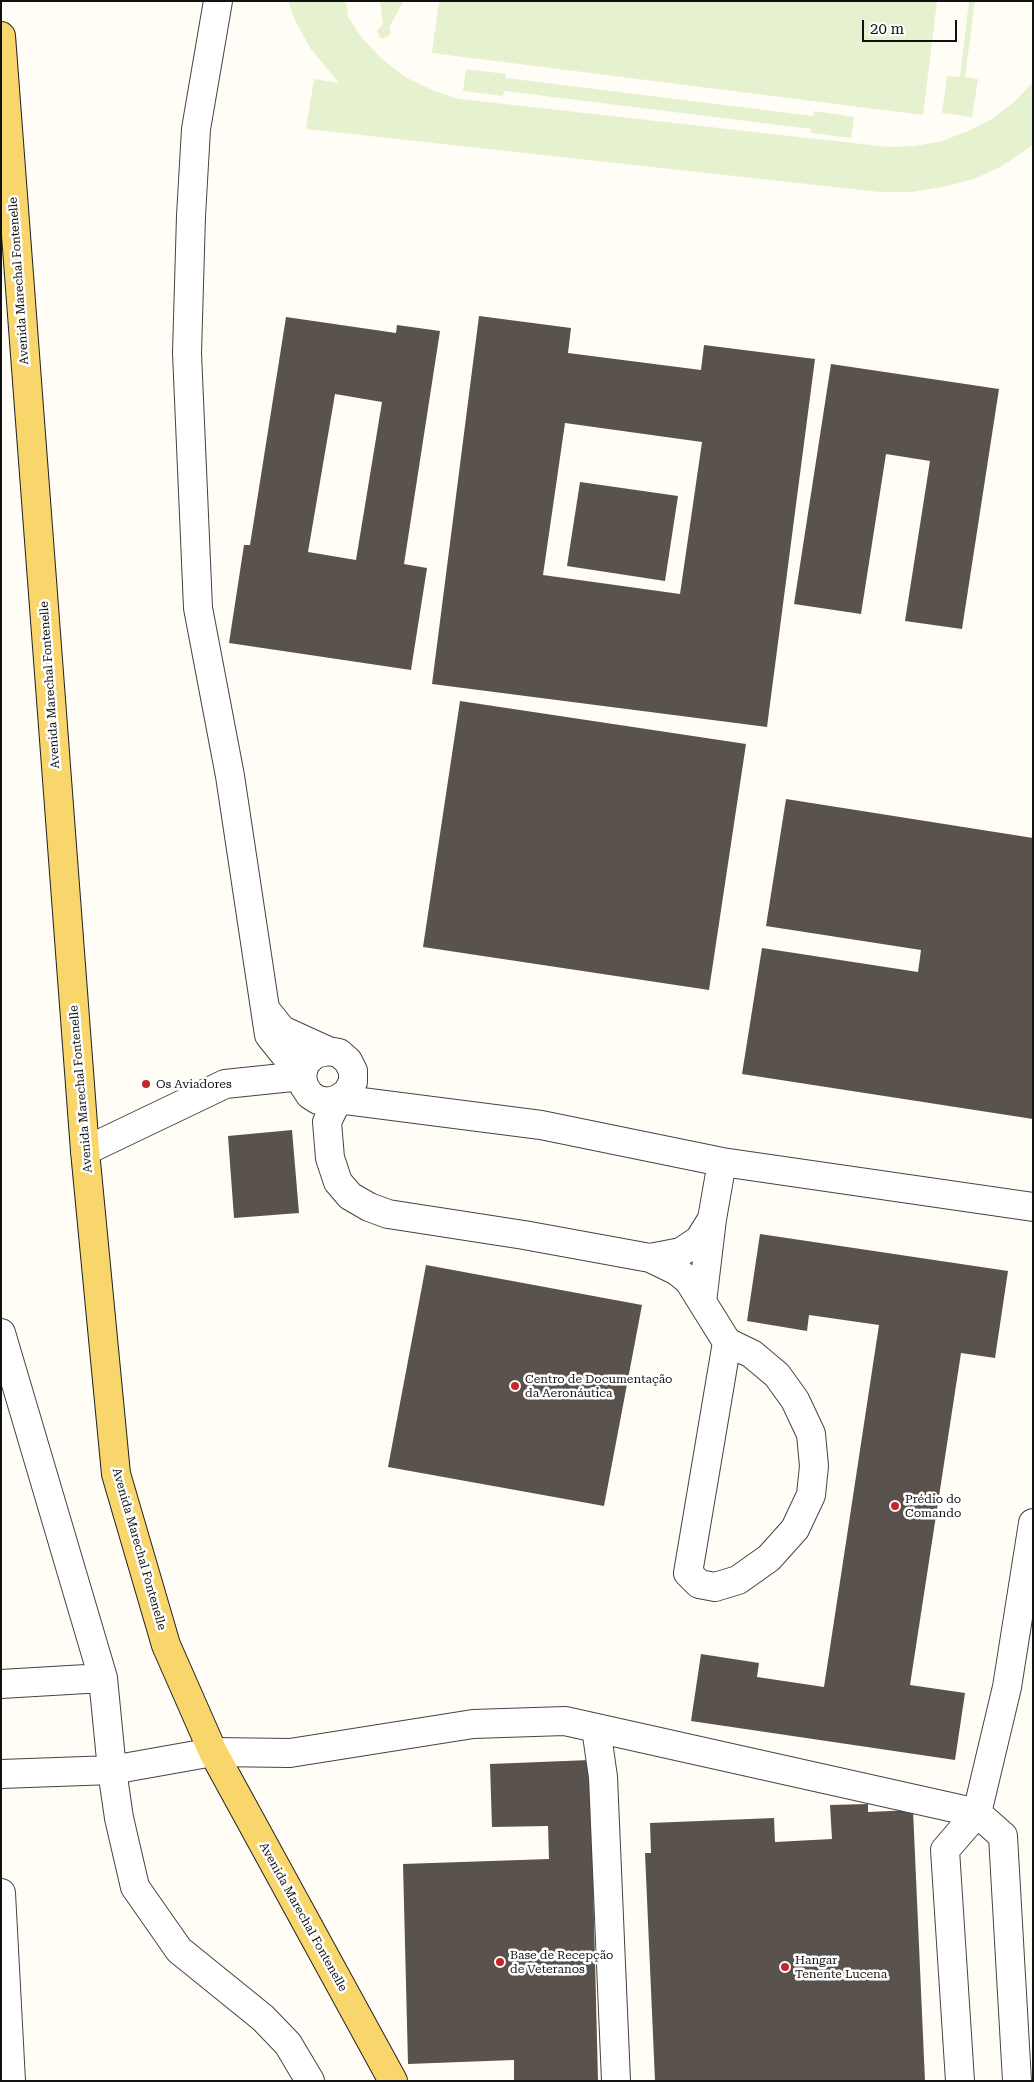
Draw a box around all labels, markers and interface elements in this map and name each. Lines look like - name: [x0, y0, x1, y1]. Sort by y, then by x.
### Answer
- scale bar: [864, 10, 959, 42]
- text: 20 m: [870, 20, 904, 38]
- street label: Avenida Marechal Fontenelle: [6, 197, 32, 365]
- street label: Avenida Marechal Fontenelle: [37, 601, 63, 769]
- street label: Avenida Marechal Fontenelle: [67, 1005, 95, 1173]
- place label: Os Aviadores: [156, 1077, 232, 1091]
- marker: Os Aviadores: [140, 1078, 152, 1090]
- place label: Centro de Documentação da Aeronáutica: [525, 1372, 672, 1400]
- marker: Centro de Documentação da Aeronáutica: [509, 1380, 521, 1392]
- street label: Avenida Marechal Fontenelle: [109, 1466, 169, 1632]
- place label: Prédio do Comando: [905, 1492, 961, 1520]
- marker: Prédio do Comando: [889, 1500, 901, 1512]
- street label: Avenida Marechal Fontenelle: [256, 1840, 350, 1994]
- place label: Base de Recepção de Veteranos: [510, 1948, 613, 1976]
- place label: Hangar Tenente Lucena: [795, 1953, 887, 1981]
- marker: Base de Recepção de Veteranos: [494, 1956, 506, 1968]
- marker: Hangar Tenente Lucena: [779, 1961, 791, 1973]

